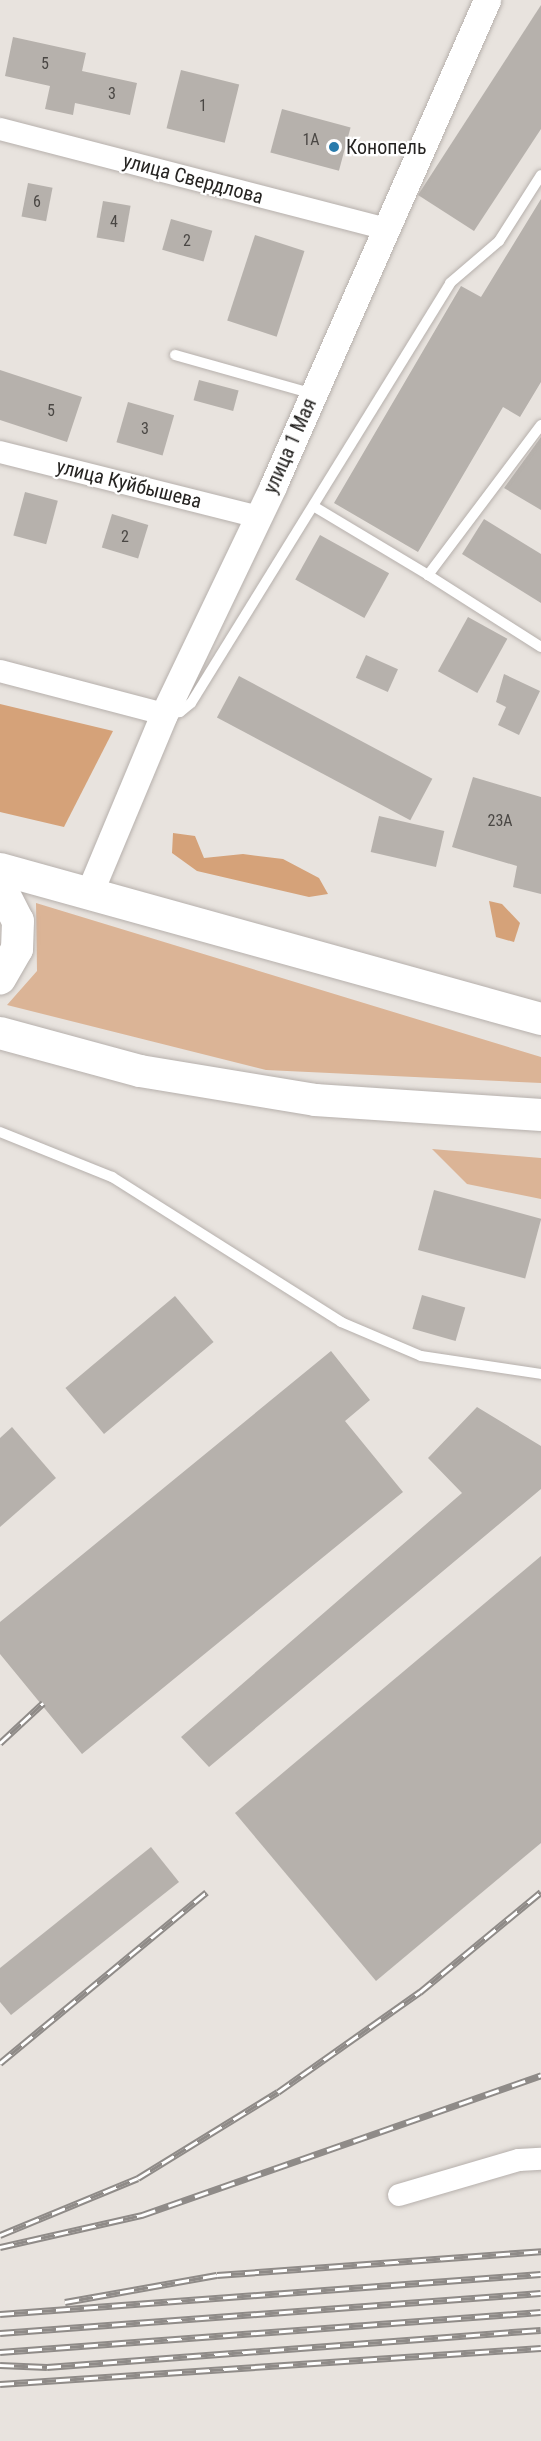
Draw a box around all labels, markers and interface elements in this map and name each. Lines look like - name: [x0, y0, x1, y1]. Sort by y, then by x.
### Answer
- house number: 5: [41, 54, 49, 74]
- house number: 3: [108, 84, 116, 104]
- house number: 1: [199, 96, 207, 116]
- house number: 1А: [302, 130, 320, 150]
- place label: Конопель: [346, 135, 427, 159]
- marker: Конопель: [327, 140, 341, 154]
- street label: улица Свердлова: [120, 149, 266, 209]
- house number: 6: [33, 192, 41, 212]
- house number: 4: [110, 212, 118, 232]
- house number: 2: [183, 231, 191, 251]
- street label: улица 1 Мая: [258, 395, 322, 497]
- house number: 5: [47, 401, 55, 421]
- house number: 3: [141, 419, 149, 439]
- street label: улица Куйбышева: [54, 454, 204, 514]
- house number: 2: [121, 527, 129, 547]
- house number: 23А: [487, 811, 513, 831]

